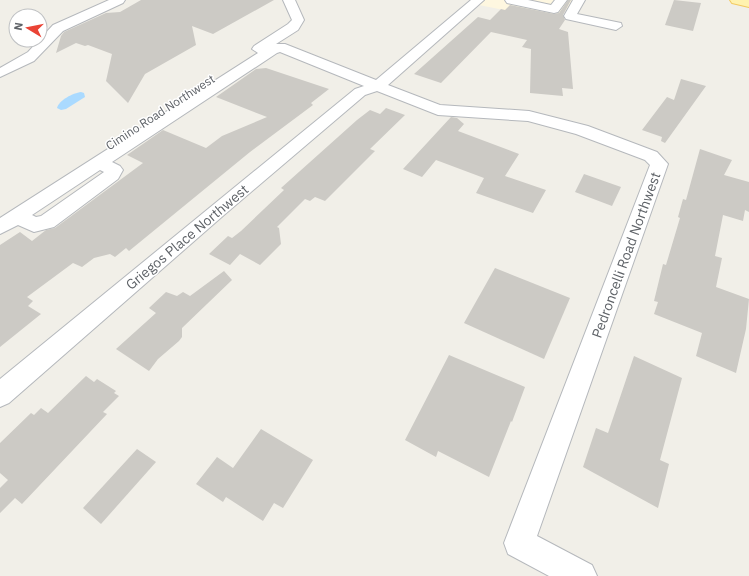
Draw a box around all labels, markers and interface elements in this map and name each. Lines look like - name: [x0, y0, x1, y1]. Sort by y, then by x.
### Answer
- north arrow: [8, 8, 48, 48]
- text: N: [11, 21, 26, 31]
- street label: Cimino Road Northwest: [103, 71, 217, 153]
- street label: Pedroncelli Road Northwest: [588, 170, 664, 340]
- street label: Griegos Place Northwest: [122, 180, 252, 294]

